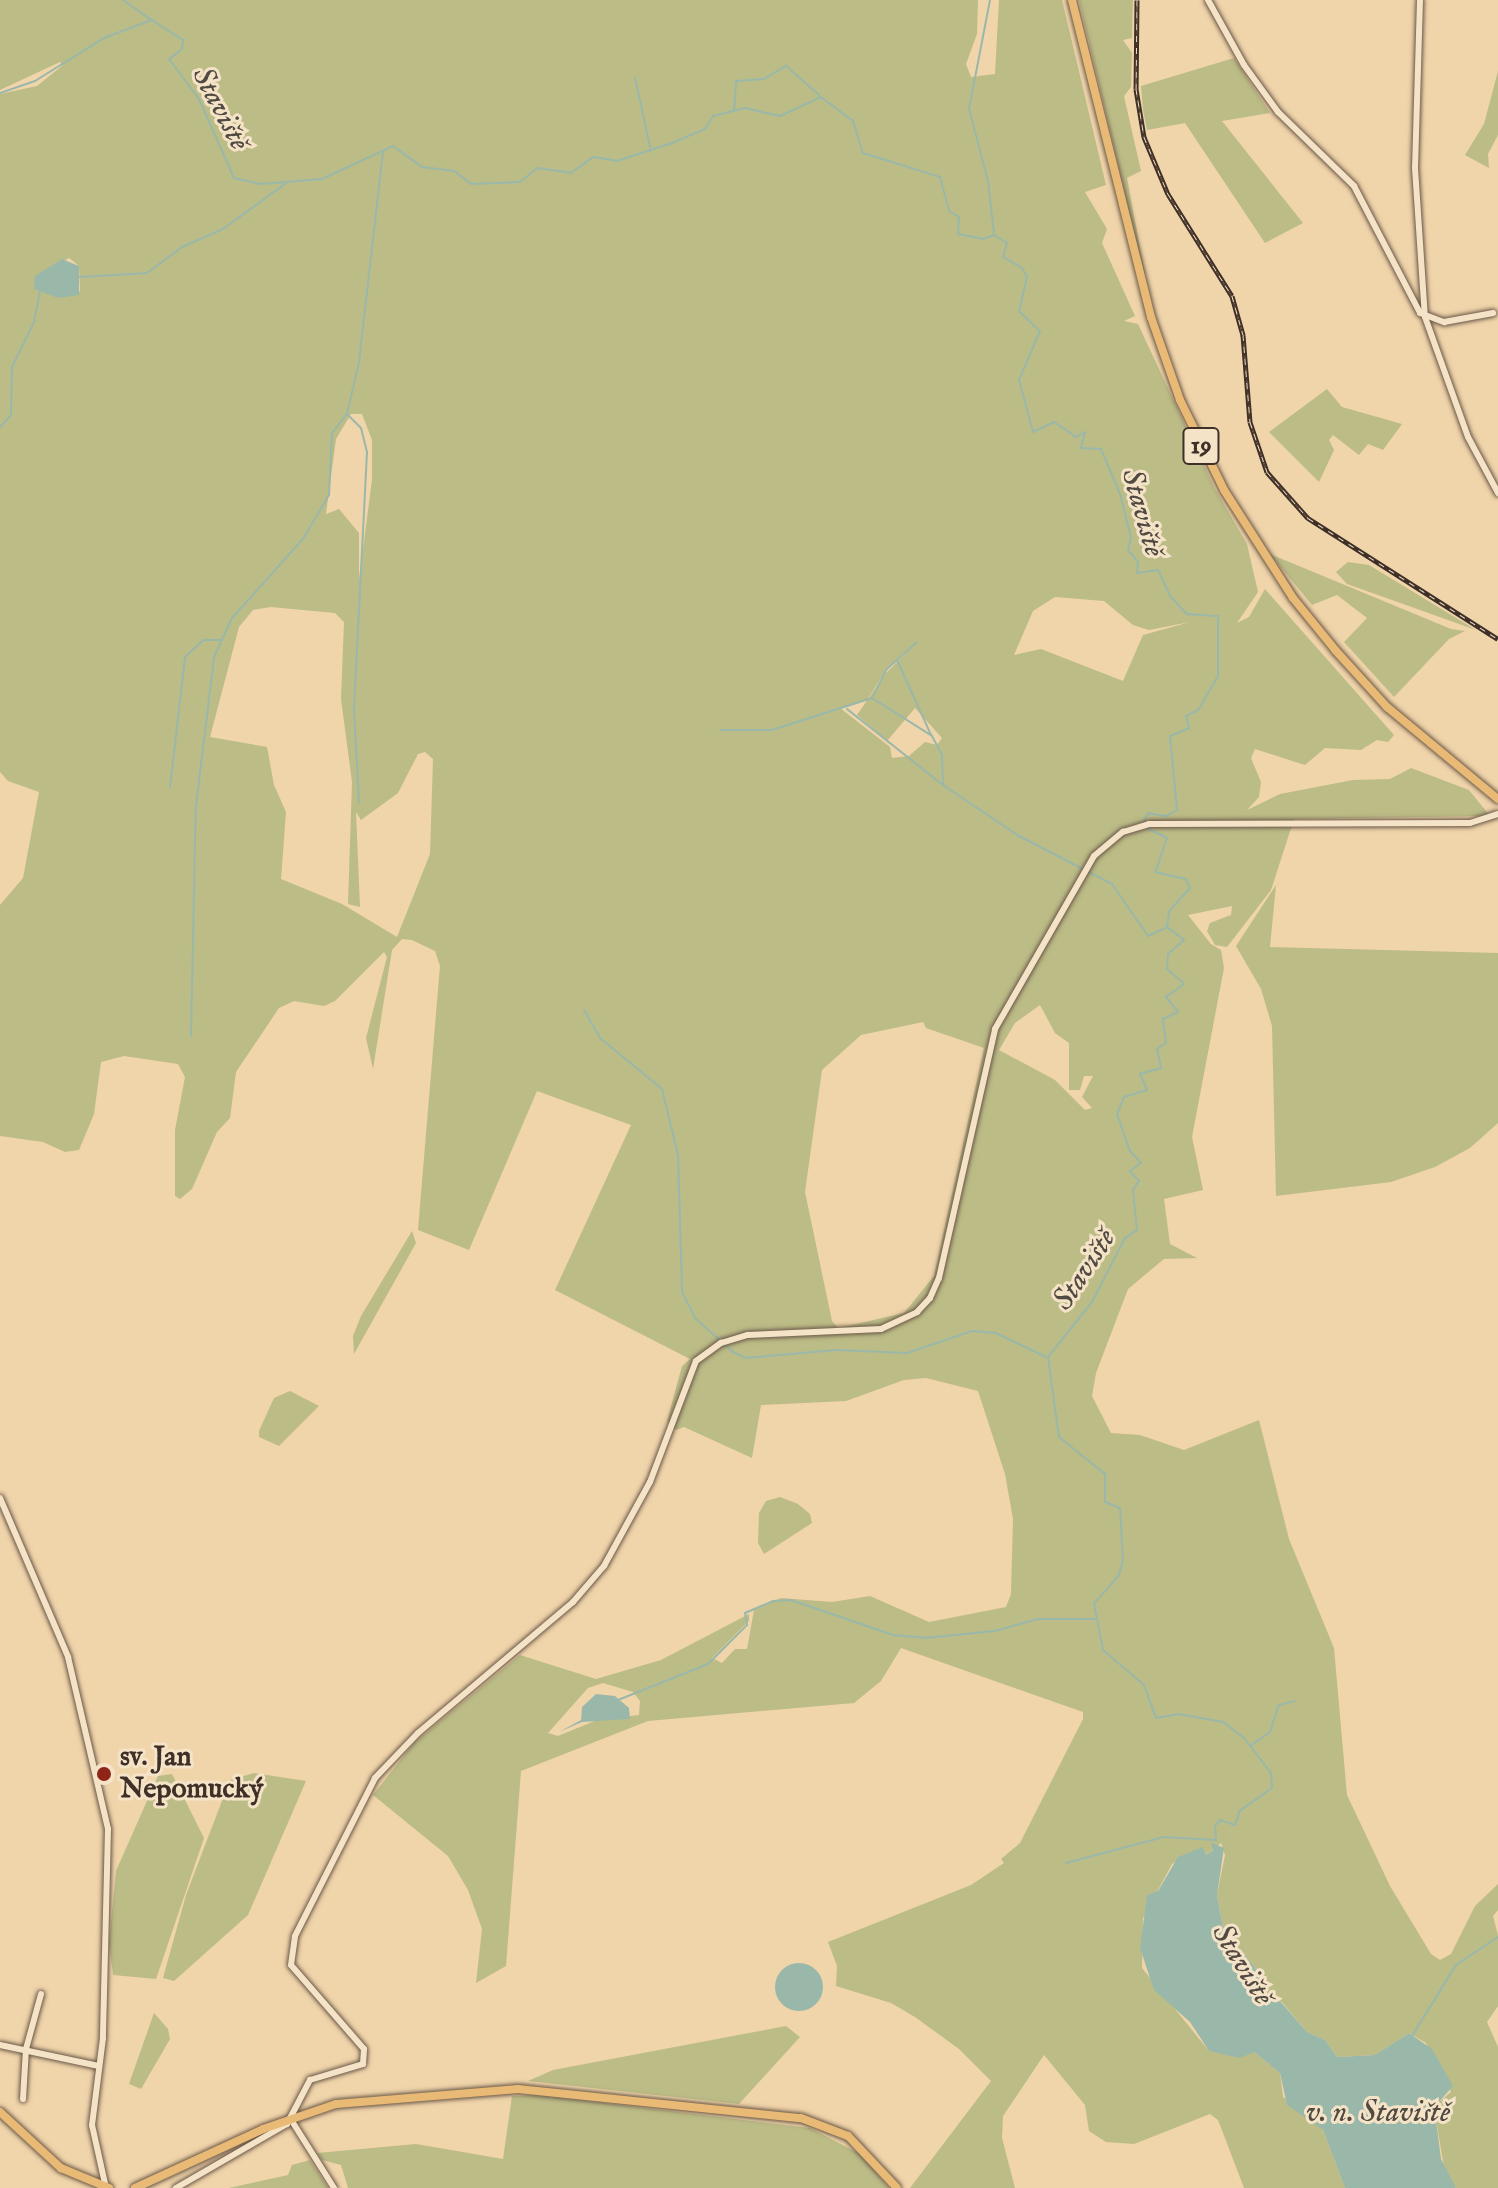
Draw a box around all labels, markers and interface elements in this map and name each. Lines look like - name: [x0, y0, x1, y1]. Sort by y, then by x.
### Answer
- water label: Staviště: [183, 61, 257, 157]
- road number: 19: [1181, 424, 1221, 468]
- water label: Staviště: [1112, 465, 1172, 561]
- water label: Staviště: [1046, 1223, 1124, 1317]
- place label: sv. Jan Nepomucký: [120, 1741, 263, 1807]
- marker: sv. Jan Nepomucký: [95, 1765, 113, 1783]
- water label: Staviště: [1203, 1918, 1281, 2012]
- water label: v. n. Staviště: [1306, 2095, 1450, 2131]

